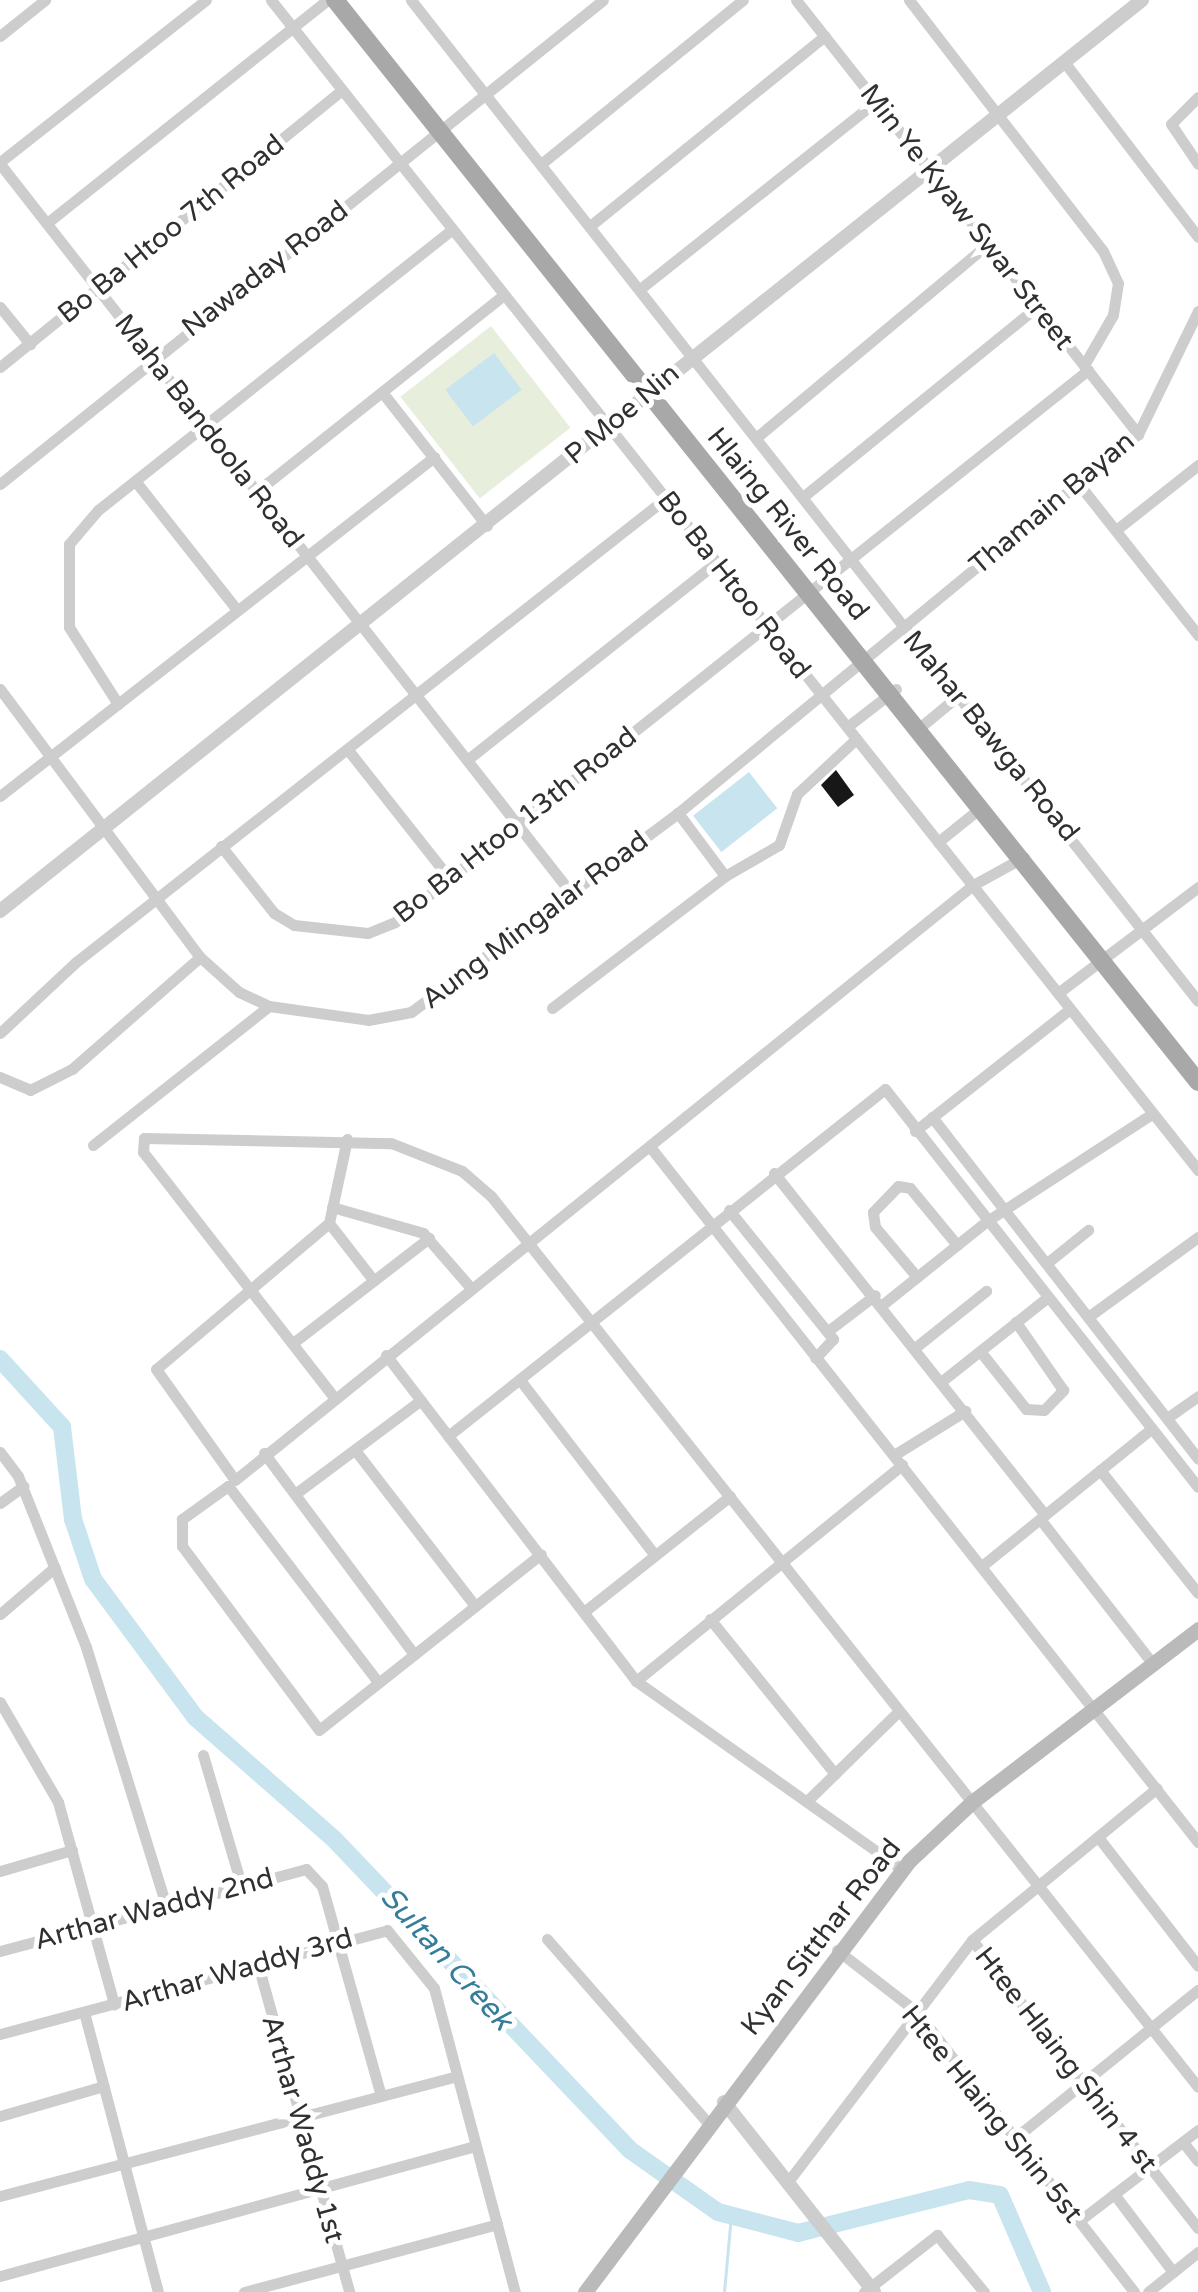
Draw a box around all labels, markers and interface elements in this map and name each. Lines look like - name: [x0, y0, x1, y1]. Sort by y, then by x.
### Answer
- street label: Min Ye Kyaw Swar Street: [853, 78, 1081, 356]
- street label: Bo Ba Htoo 7th Road: [51, 127, 291, 331]
- street label: Nawaday Road: [175, 194, 355, 344]
- street label: Maha Bandoola Road: [107, 308, 311, 554]
- street label: P Moe Nin: [558, 356, 686, 472]
- street label: Hlaing River Road: [700, 421, 876, 627]
- street label: Thamain Bayan: [963, 424, 1141, 582]
- street label: Bo Ba Htoo Road: [650, 484, 818, 686]
- street label: Mahar Bawga Road: [896, 624, 1086, 848]
- street label: Bo Ba Htoo 13th Road: [387, 720, 643, 930]
- street label: Aung Mingalar Road: [415, 824, 655, 1016]
- street label: Kyan Sitthar Road: [734, 1832, 908, 2042]
- street label: Arthar Waddy 2nd: [31, 1861, 277, 1957]
- water label: Sultan Creek: [372, 1880, 520, 2038]
- street label: Arthar Waddy 3rd: [117, 1921, 357, 2019]
- street label: Htee Hlaing Shin 4 st: [967, 1940, 1165, 2180]
- street label: Htee Hlaing Shin 5st: [894, 1999, 1090, 2229]
- street label: Arthar Waddy 1st: [254, 2011, 352, 2247]

